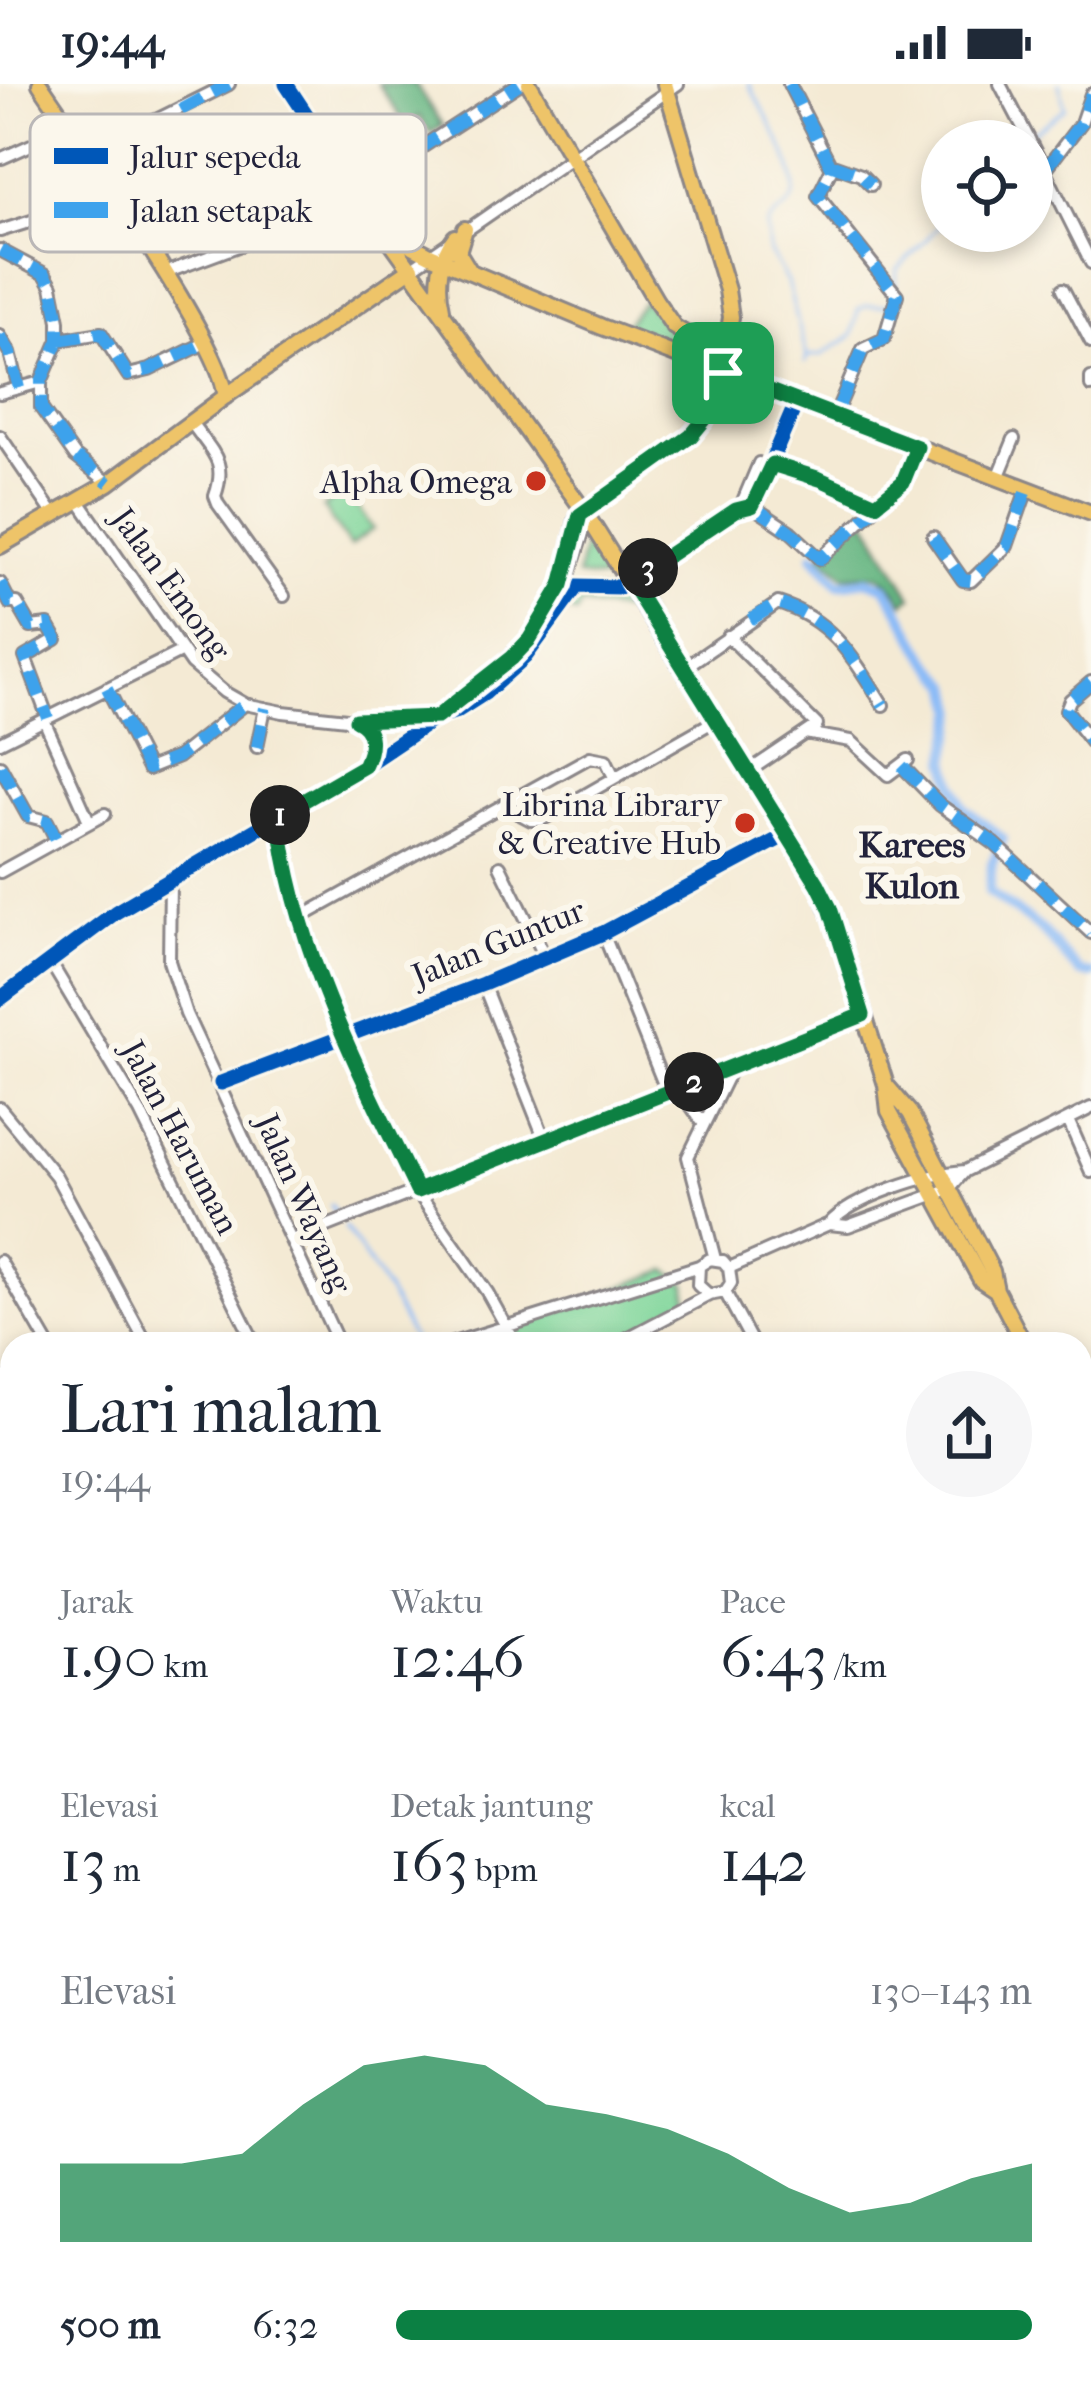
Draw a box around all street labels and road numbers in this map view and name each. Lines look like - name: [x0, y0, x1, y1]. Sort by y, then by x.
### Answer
- street label: Jalan Emong: [101, 498, 239, 668]
- street label: Jalan Guntur: [404, 891, 591, 997]
- street label: Jalan Haruman: [111, 1032, 247, 1241]
- street label: Jalan Wayang: [246, 1105, 361, 1299]

